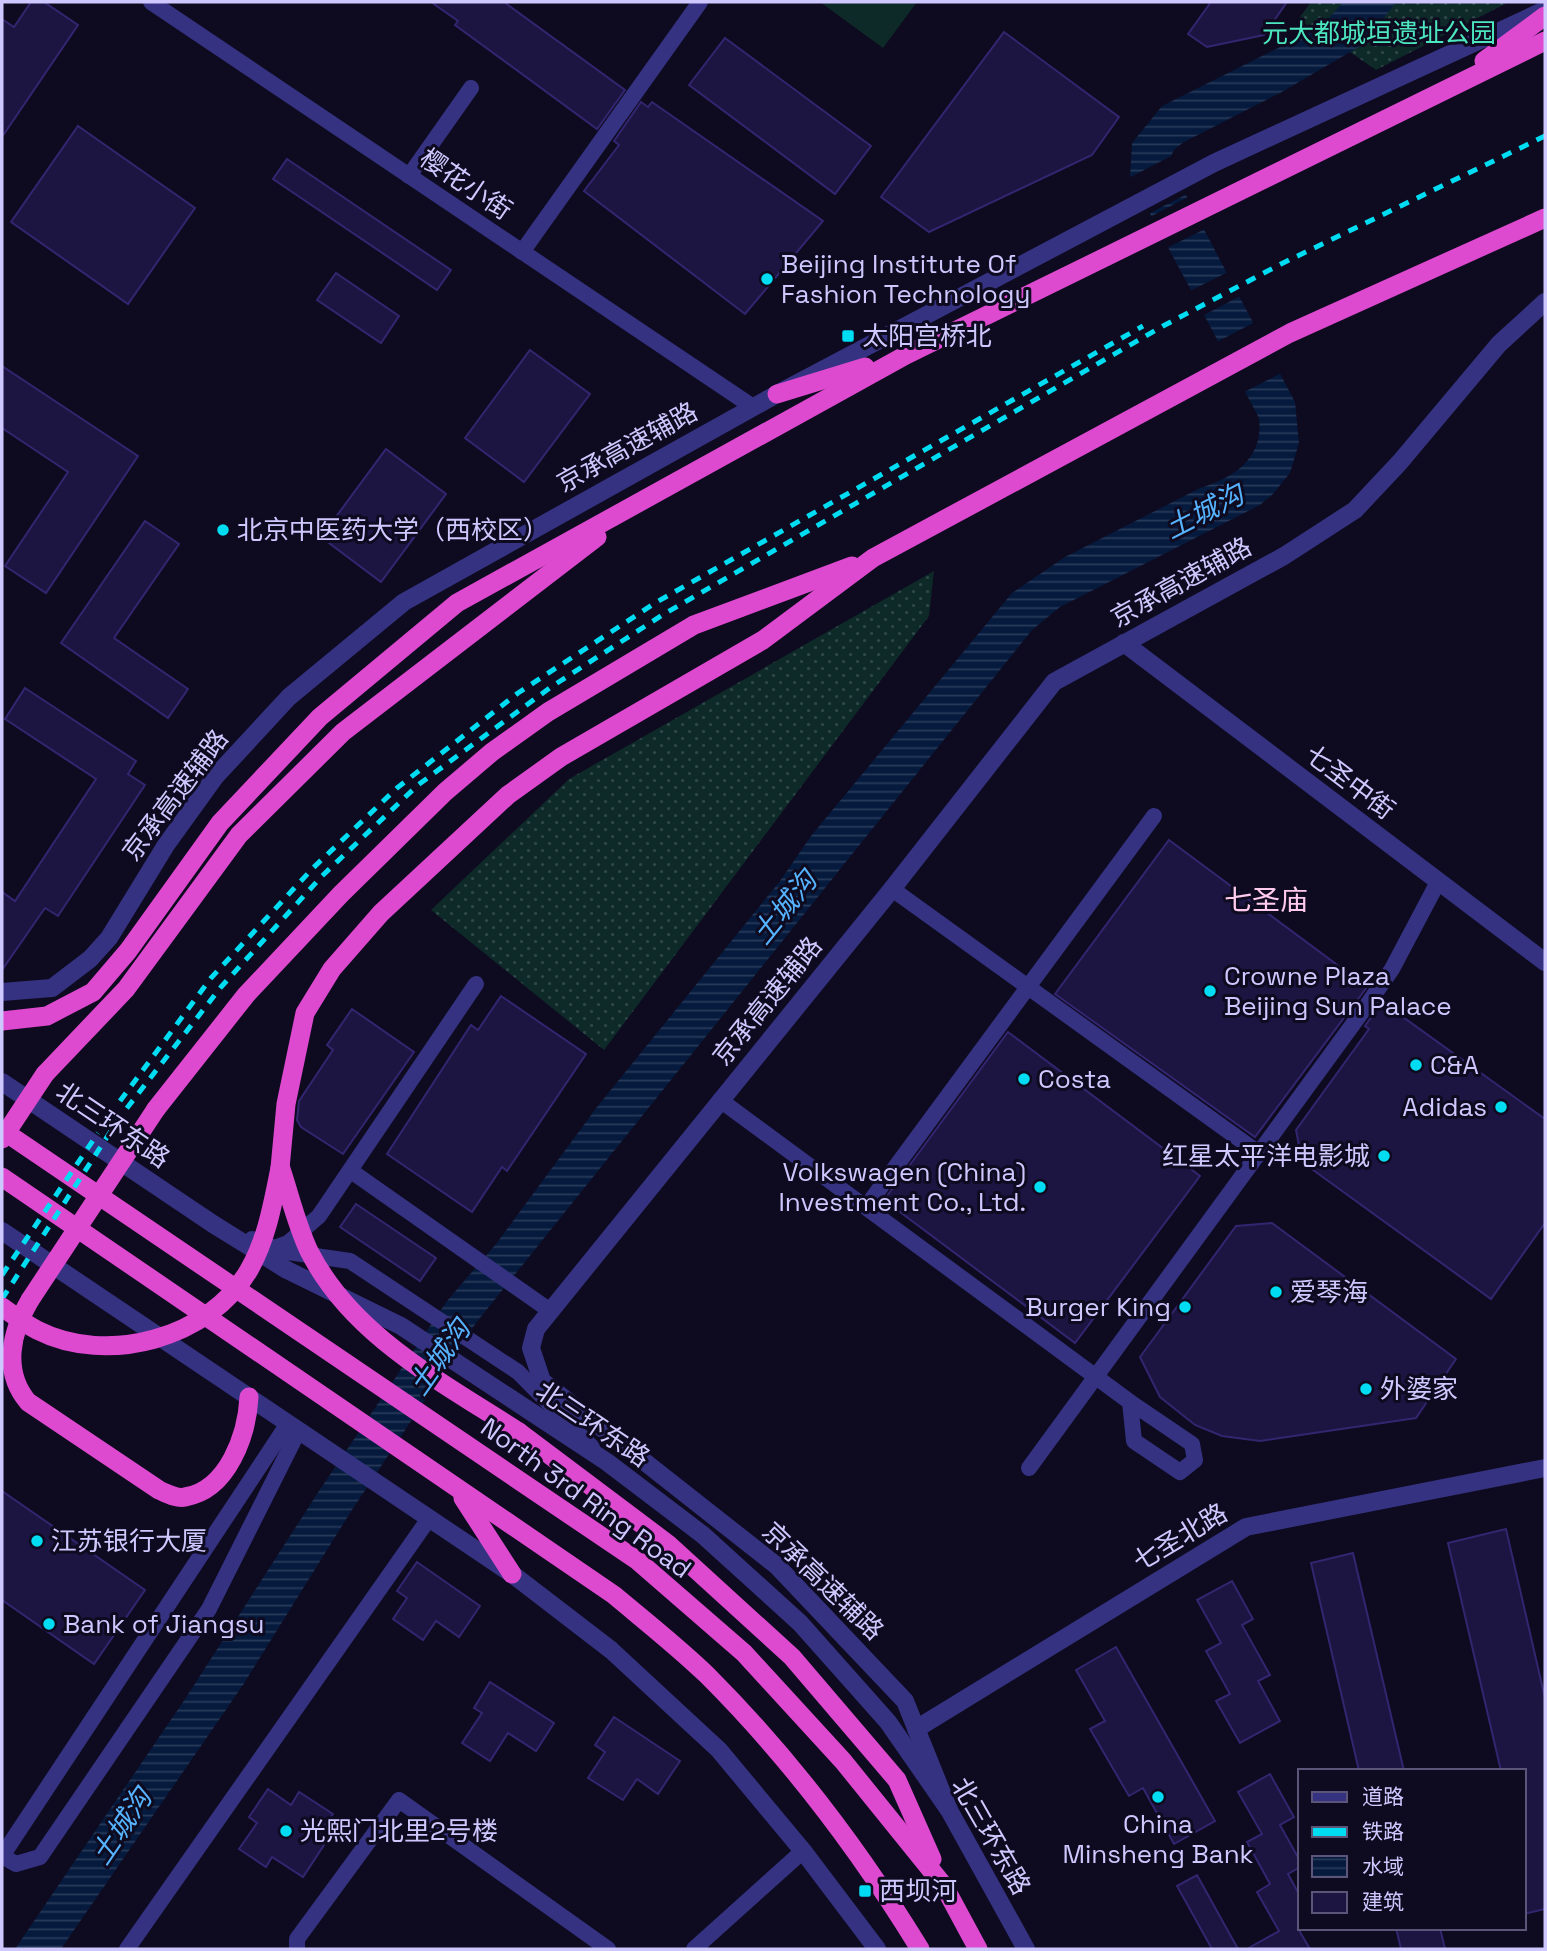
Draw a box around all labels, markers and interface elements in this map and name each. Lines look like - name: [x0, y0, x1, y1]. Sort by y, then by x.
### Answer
- park label: 元大都城垣遗址公园: [1262, 16, 1496, 50]
- street label: 樱花小街: [413, 141, 519, 227]
- place label: Beijing Institute Of Fashion Technology: [781, 247, 1030, 311]
- marker: Beijing Institute Of Fashion Technology: [759, 271, 775, 287]
- place label: 太阳宫桥北: [862, 319, 992, 353]
- marker: 太阳宫桥北: [840, 328, 856, 344]
- street label: 京承高速辅路: [551, 394, 703, 500]
- water label: 土城沟: [1158, 475, 1252, 546]
- place label: 北京中医药大学（西校区）: [237, 513, 549, 547]
- marker: 北京中医药大学（西校区）: [215, 522, 231, 538]
- street label: 京承高速辅路: [1105, 529, 1257, 635]
- street label: 京承高速辅路: [114, 722, 236, 868]
- street label: 七圣中街: [1298, 737, 1402, 827]
- water label: 土城沟: [744, 861, 826, 951]
- district label: 七圣庙: [1224, 882, 1308, 918]
- street label: 京承高速辅路: [705, 930, 829, 1072]
- place label: Crowne Plaza Beijing Sun Palace: [1224, 959, 1452, 1023]
- marker: Crowne Plaza Beijing Sun Palace: [1202, 983, 1218, 999]
- place label: C&A: [1430, 1048, 1479, 1082]
- marker: C&A: [1408, 1057, 1424, 1073]
- place label: Costa: [1038, 1062, 1111, 1096]
- marker: Costa: [1016, 1071, 1032, 1087]
- street label: 北三环东路: [50, 1075, 176, 1175]
- place label: Adidas: [1402, 1090, 1487, 1124]
- marker: Adidas: [1493, 1099, 1509, 1115]
- place label: 红星太平洋电影城: [1162, 1139, 1370, 1173]
- marker: 红星太平洋电影城: [1376, 1148, 1392, 1164]
- place label: Volkswagen (China) Investment Co., Ltd.: [779, 1155, 1026, 1219]
- marker: Volkswagen (China) Investment Co., Ltd.: [1032, 1179, 1048, 1195]
- place label: 爱琴海: [1290, 1275, 1368, 1309]
- marker: 爱琴海: [1268, 1284, 1284, 1300]
- place label: Burger King: [1025, 1290, 1171, 1324]
- marker: Burger King: [1177, 1299, 1193, 1315]
- water label: 土城沟: [400, 1310, 480, 1402]
- place label: 外婆家: [1380, 1372, 1458, 1406]
- street label: 北三环东路: [530, 1374, 656, 1474]
- marker: 外婆家: [1358, 1381, 1374, 1397]
- street label: North 3rd Ring Road: [474, 1410, 698, 1586]
- street label: 七圣北路: [1127, 1496, 1233, 1578]
- street label: 京承高速辅路: [755, 1515, 891, 1647]
- place label: 江苏银行大厦: [51, 1524, 207, 1558]
- marker: 江苏银行大厦: [29, 1533, 45, 1549]
- place label: Bank of Jiangsu: [63, 1607, 265, 1641]
- marker: Bank of Jiangsu: [41, 1616, 57, 1632]
- legend: [1298, 1769, 1526, 1930]
- street label: 北三环东路: [944, 1771, 1038, 1901]
- water label: 土城沟: [83, 1779, 161, 1871]
- text: 道路: [1362, 1783, 1404, 1810]
- marker: China Minsheng Bank: [1150, 1789, 1166, 1805]
- place label: China Minsheng Bank: [1062, 1807, 1254, 1871]
- place label: 光熙门北里2号楼: [300, 1814, 498, 1848]
- text: 铁路: [1362, 1818, 1404, 1845]
- marker: 光熙门北里2号楼: [278, 1823, 294, 1839]
- text: 水域: [1362, 1853, 1404, 1880]
- place label: 西坝河: [879, 1874, 957, 1908]
- marker: 西坝河: [857, 1883, 873, 1899]
- text: 建筑: [1362, 1888, 1404, 1915]

